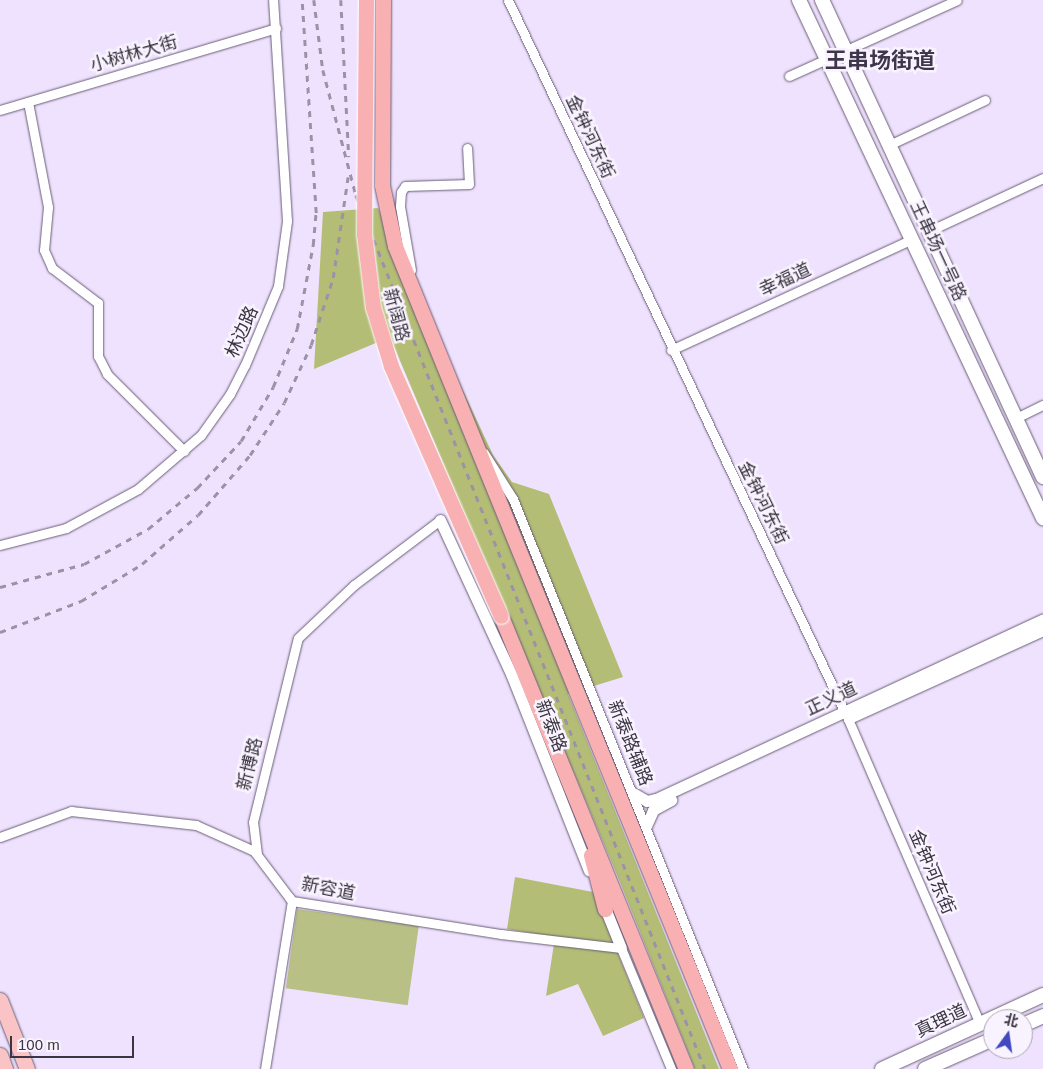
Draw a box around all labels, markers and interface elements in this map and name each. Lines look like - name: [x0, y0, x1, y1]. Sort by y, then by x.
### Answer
- street label: 小树林大街: [88, 31, 180, 77]
- district label: 王串场街道: [825, 48, 935, 74]
- street label: 金钟河东街: [561, 92, 619, 182]
- street label: 王串场一号路: [905, 197, 971, 305]
- street label: 幸福道: [756, 259, 814, 301]
- street label: 新阔路: [379, 286, 413, 344]
- street label: 林边路: [221, 303, 263, 361]
- street label: 金钟河东街: [734, 458, 792, 548]
- street label: 正义道: [802, 678, 860, 720]
- street label: 新泰路: [531, 697, 571, 755]
- street label: 新泰路辅路: [603, 697, 657, 789]
- street label: 新博路: [233, 735, 267, 793]
- street label: 金钟河东街: [904, 826, 960, 918]
- street label: 新容道: [299, 873, 357, 905]
- street label: 真理道: [912, 1000, 970, 1042]
- north arrow: [983, 1009, 1033, 1059]
- text: 北: [1003, 1011, 1020, 1030]
- scale bar: [12, 1026, 136, 1058]
- text: 100 m: [18, 1036, 60, 1053]

